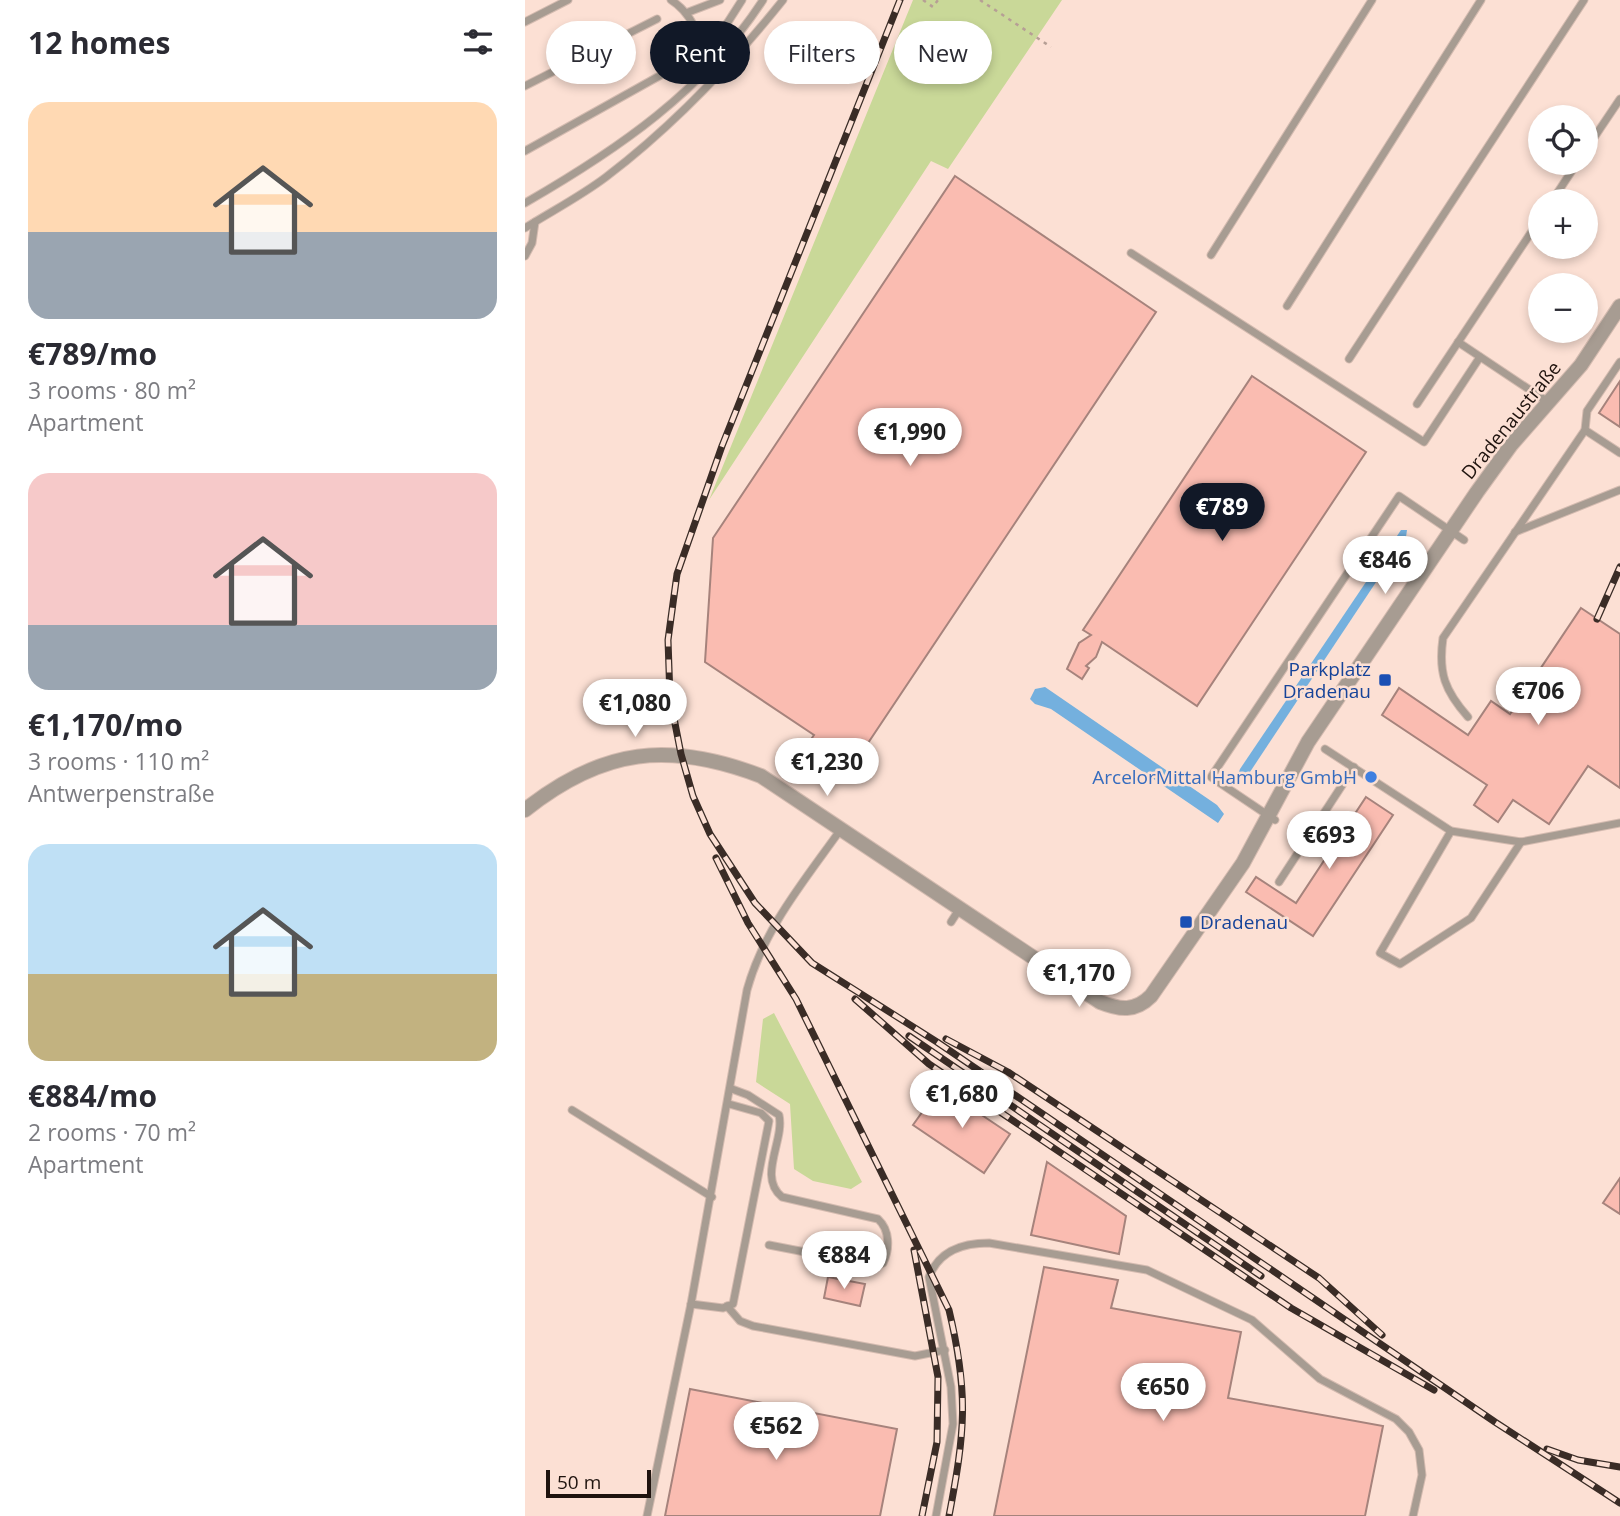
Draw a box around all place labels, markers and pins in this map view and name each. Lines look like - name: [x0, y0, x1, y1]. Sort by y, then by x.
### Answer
- pin: €1,990: [853, 408, 967, 468]
- pin: €789: [1181, 484, 1263, 543]
- pin: €846: [1344, 536, 1426, 596]
- place label: Parkplatz Dradenau: [1283, 656, 1371, 704]
- pin: €706: [1497, 668, 1579, 727]
- marker: Parkplatz Dradenau: [1377, 672, 1393, 688]
- pin: €1,080: [578, 680, 692, 739]
- pin: €1,230: [770, 738, 884, 798]
- place label: ArcelorMittal Hamburg GmbH: [1092, 764, 1357, 790]
- marker: ArcelorMittal Hamburg GmbH: [1363, 769, 1379, 785]
- pin: €693: [1288, 812, 1370, 871]
- place label: Dradenau: [1200, 909, 1288, 935]
- marker: Dradenau: [1178, 914, 1194, 930]
- pin: €1,170: [1022, 950, 1136, 1009]
- pin: €1,680: [905, 1070, 1019, 1130]
- pin: €884: [803, 1232, 885, 1291]
- pin: €650: [1122, 1364, 1204, 1423]
- pin: €562: [735, 1402, 817, 1462]

